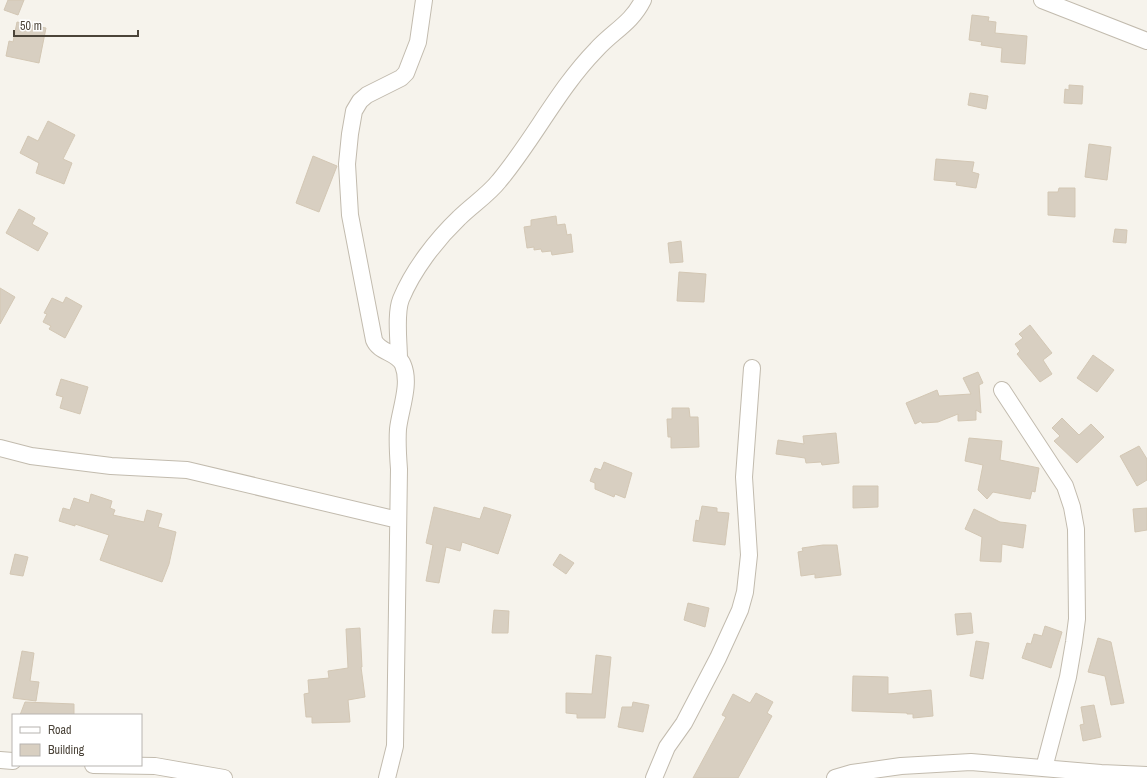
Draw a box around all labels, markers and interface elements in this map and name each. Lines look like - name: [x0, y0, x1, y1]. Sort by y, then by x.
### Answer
- scale bar: [14, 12, 138, 38]
- text: 50 m: [20, 18, 42, 34]
- legend: [12, 714, 142, 766]
- text: Road: [48, 722, 72, 738]
- text: Building: [48, 742, 85, 758]

